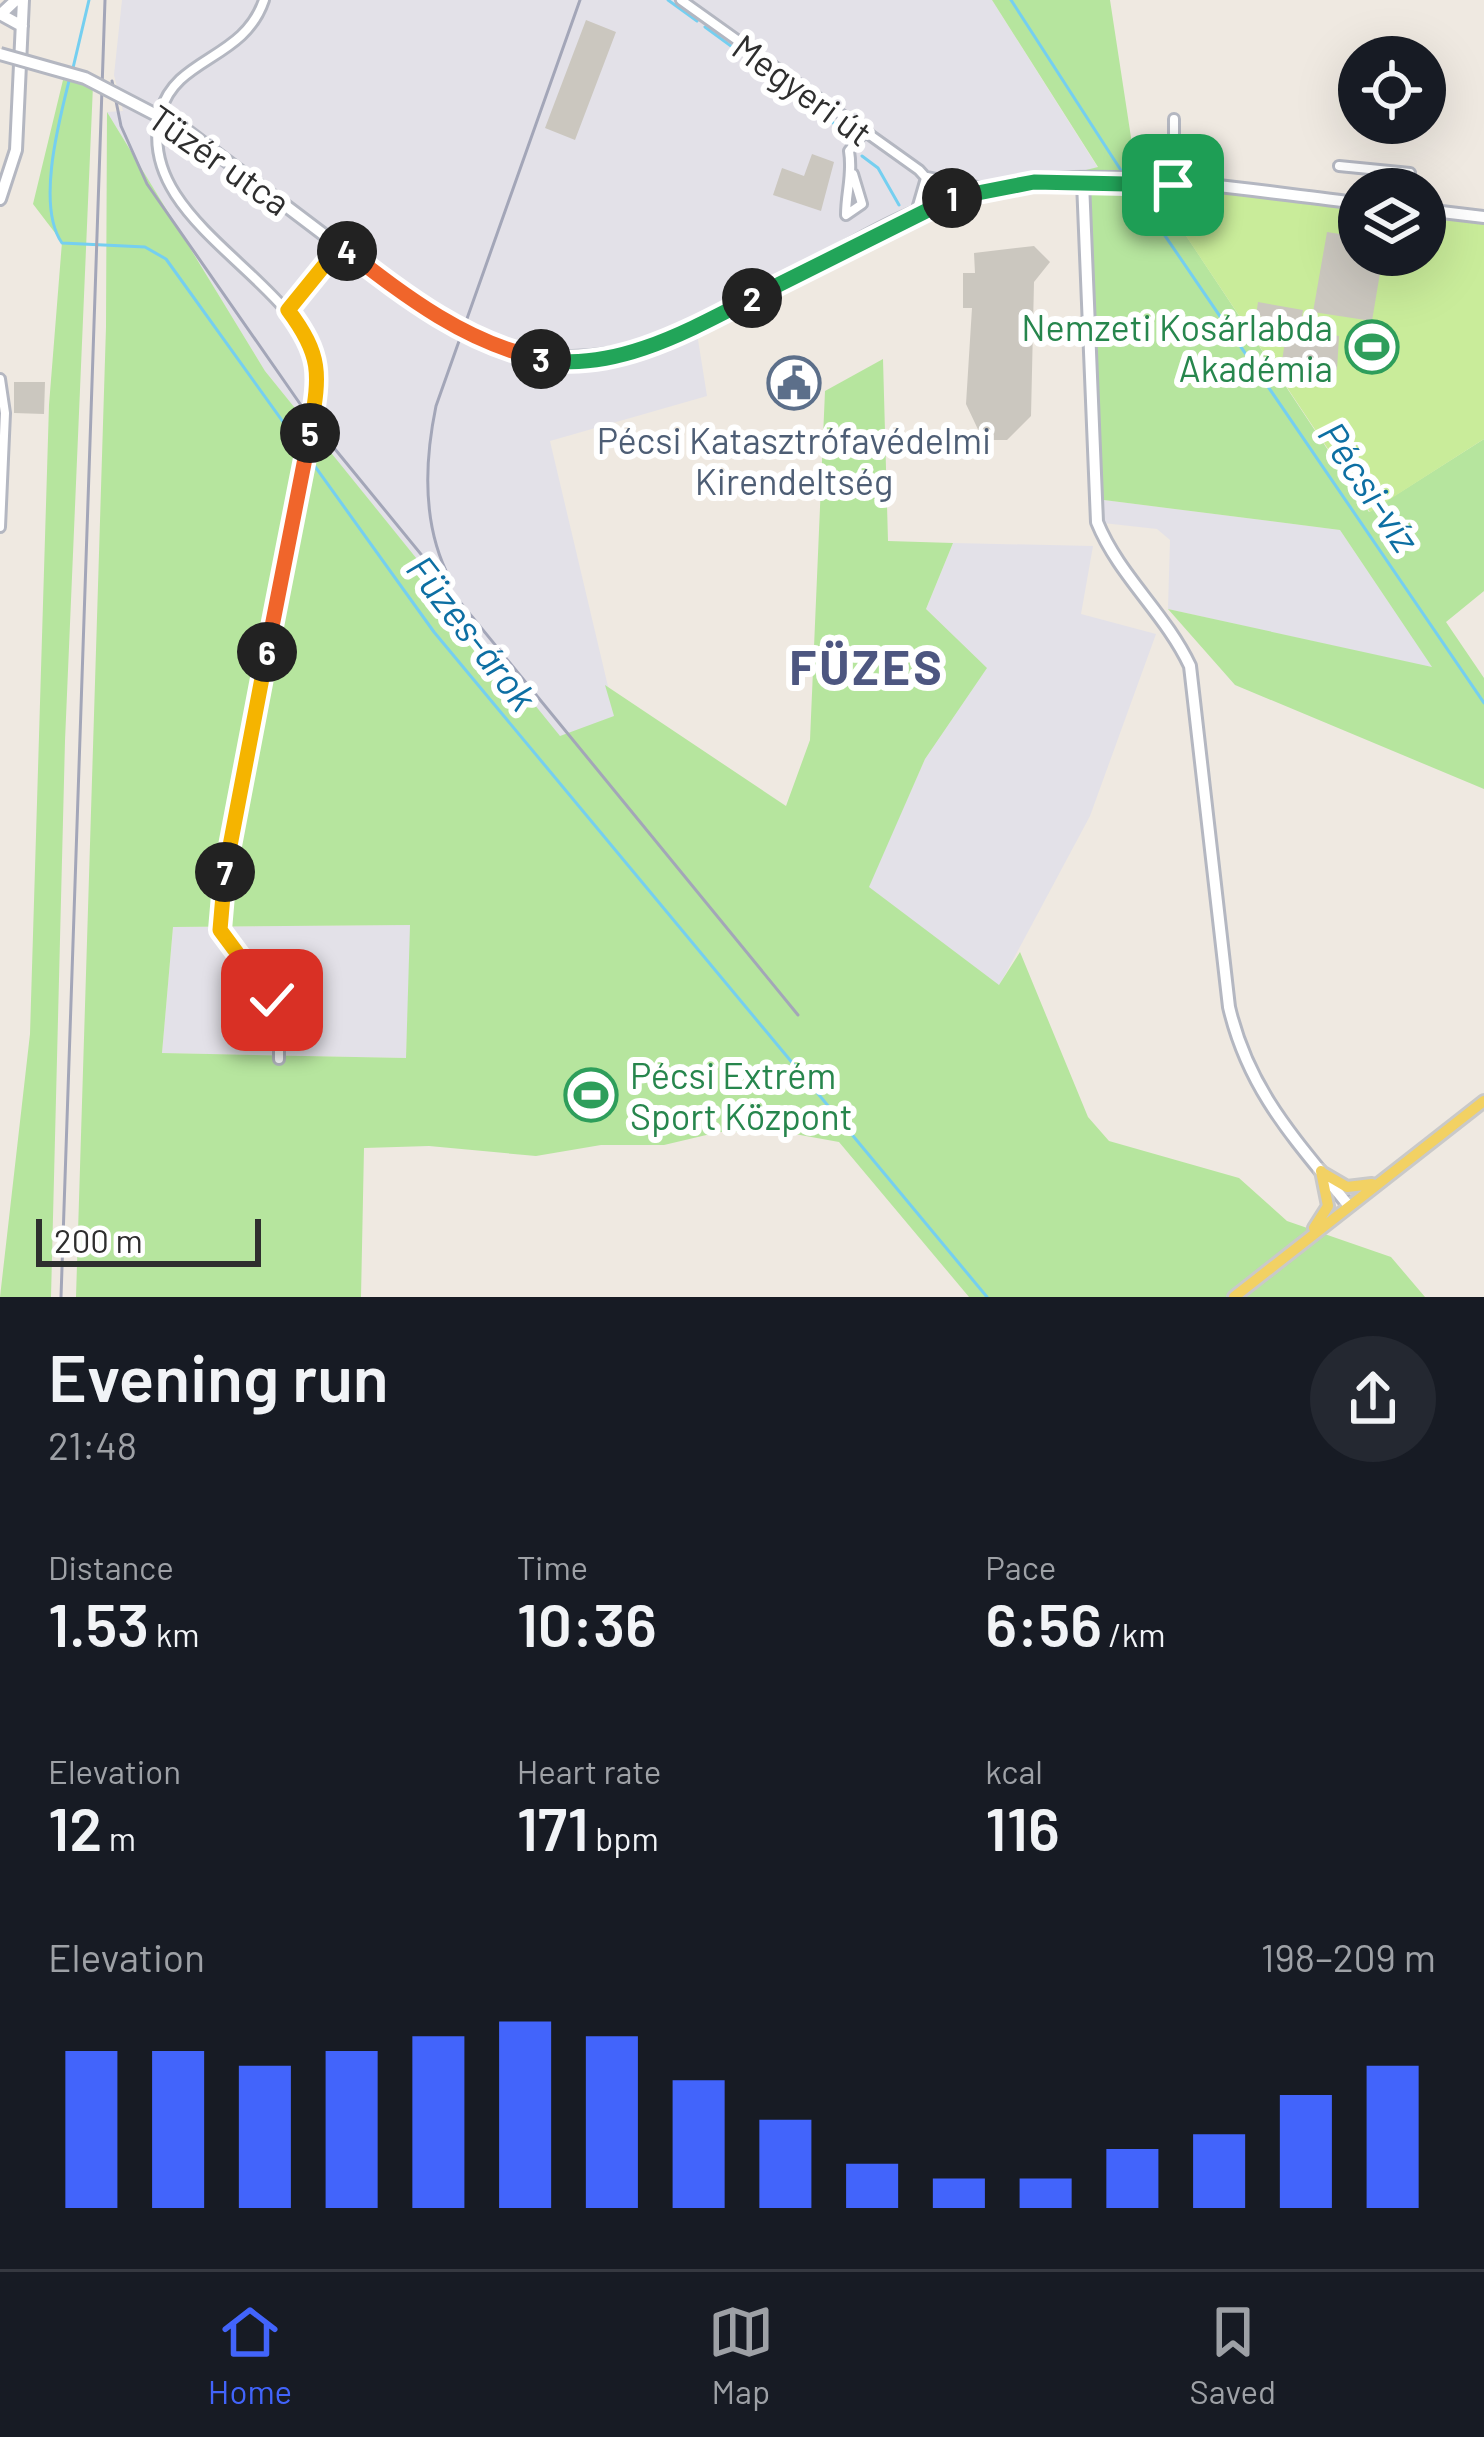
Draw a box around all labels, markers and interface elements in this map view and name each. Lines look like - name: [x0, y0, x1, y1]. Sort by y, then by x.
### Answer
- street label: Megyeri út: [725, 24, 881, 154]
- map controls: [1338, 36, 1446, 276]
- button: locate: [1338, 36, 1446, 144]
- street label: Tüzér utca: [141, 95, 299, 223]
- pin: [1122, 134, 1224, 236]
- icon: arrive: [1140, 152, 1206, 218]
- pin: 1: [922, 168, 982, 228]
- button: layers: [1338, 168, 1446, 276]
- text: 1: [946, 178, 958, 218]
- pin: 4: [317, 221, 377, 281]
- text: 4: [337, 231, 357, 271]
- pin: 2: [722, 268, 782, 328]
- text: 2: [743, 278, 761, 318]
- place label: Nemzeti Kosárlabda Akadémia: [1021, 305, 1333, 389]
- sports icon: Nemzeti Kosárlabda Akadémia: [1344, 319, 1400, 375]
- pin: 3: [511, 329, 571, 389]
- text: 3: [532, 339, 550, 379]
- public building icon: Pécsi Katasztrófavédelmi Kirendeltség: [766, 355, 822, 411]
- pin: 5: [280, 403, 340, 463]
- water label: Pécsi-víz: [1310, 412, 1431, 561]
- text: 5: [301, 413, 319, 453]
- place label: Pécsi Katasztrófavédelmi Kirendeltség: [597, 418, 991, 502]
- water label: Füzes-árok: [398, 545, 548, 719]
- pin: 6: [237, 622, 297, 682]
- text: 6: [258, 632, 276, 672]
- district label: FÜZES: [789, 637, 945, 695]
- pin: 7: [195, 842, 255, 902]
- text: 7: [217, 852, 233, 892]
- pin: [221, 949, 323, 1051]
- icon: check: [239, 967, 305, 1033]
- place label: Pécsi Extrém Sport Központ: [630, 1053, 853, 1137]
- sports icon: Pécsi Extrém Sport Központ: [563, 1067, 619, 1123]
- scale bar: [36, 1213, 261, 1266]
- text: 200 m: [54, 1220, 143, 1260]
- text: Evening run: [48, 1336, 389, 1415]
- button: share: [1310, 1336, 1436, 1462]
- text: 21:48: [48, 1421, 137, 1468]
- text: Distance: [48, 1547, 174, 1587]
- text: Time: [517, 1547, 588, 1587]
- text: Pace: [985, 1547, 1056, 1587]
- text: 1.53: [48, 1587, 149, 1659]
- text: 10:36: [517, 1587, 657, 1659]
- text: 6:56: [985, 1587, 1102, 1659]
- text: km: [149, 1614, 200, 1654]
- text: /km: [1102, 1614, 1166, 1654]
- text: Elevation: [48, 1751, 181, 1791]
- text: Heart rate: [517, 1751, 661, 1791]
- text: kcal: [985, 1751, 1043, 1791]
- text: 12: [48, 1791, 102, 1863]
- text: 171: [517, 1791, 589, 1863]
- text: 116: [985, 1791, 1060, 1863]
- text: m: [102, 1818, 136, 1858]
- text: bpm: [589, 1818, 659, 1858]
- text: Elevation: [48, 1933, 205, 1980]
- text: 198–209 m: [1261, 1933, 1436, 1980]
- tab: Home: [208, 2299, 292, 2411]
- tab: Map: [708, 2299, 774, 2411]
- tab: Saved: [1190, 2299, 1276, 2411]

